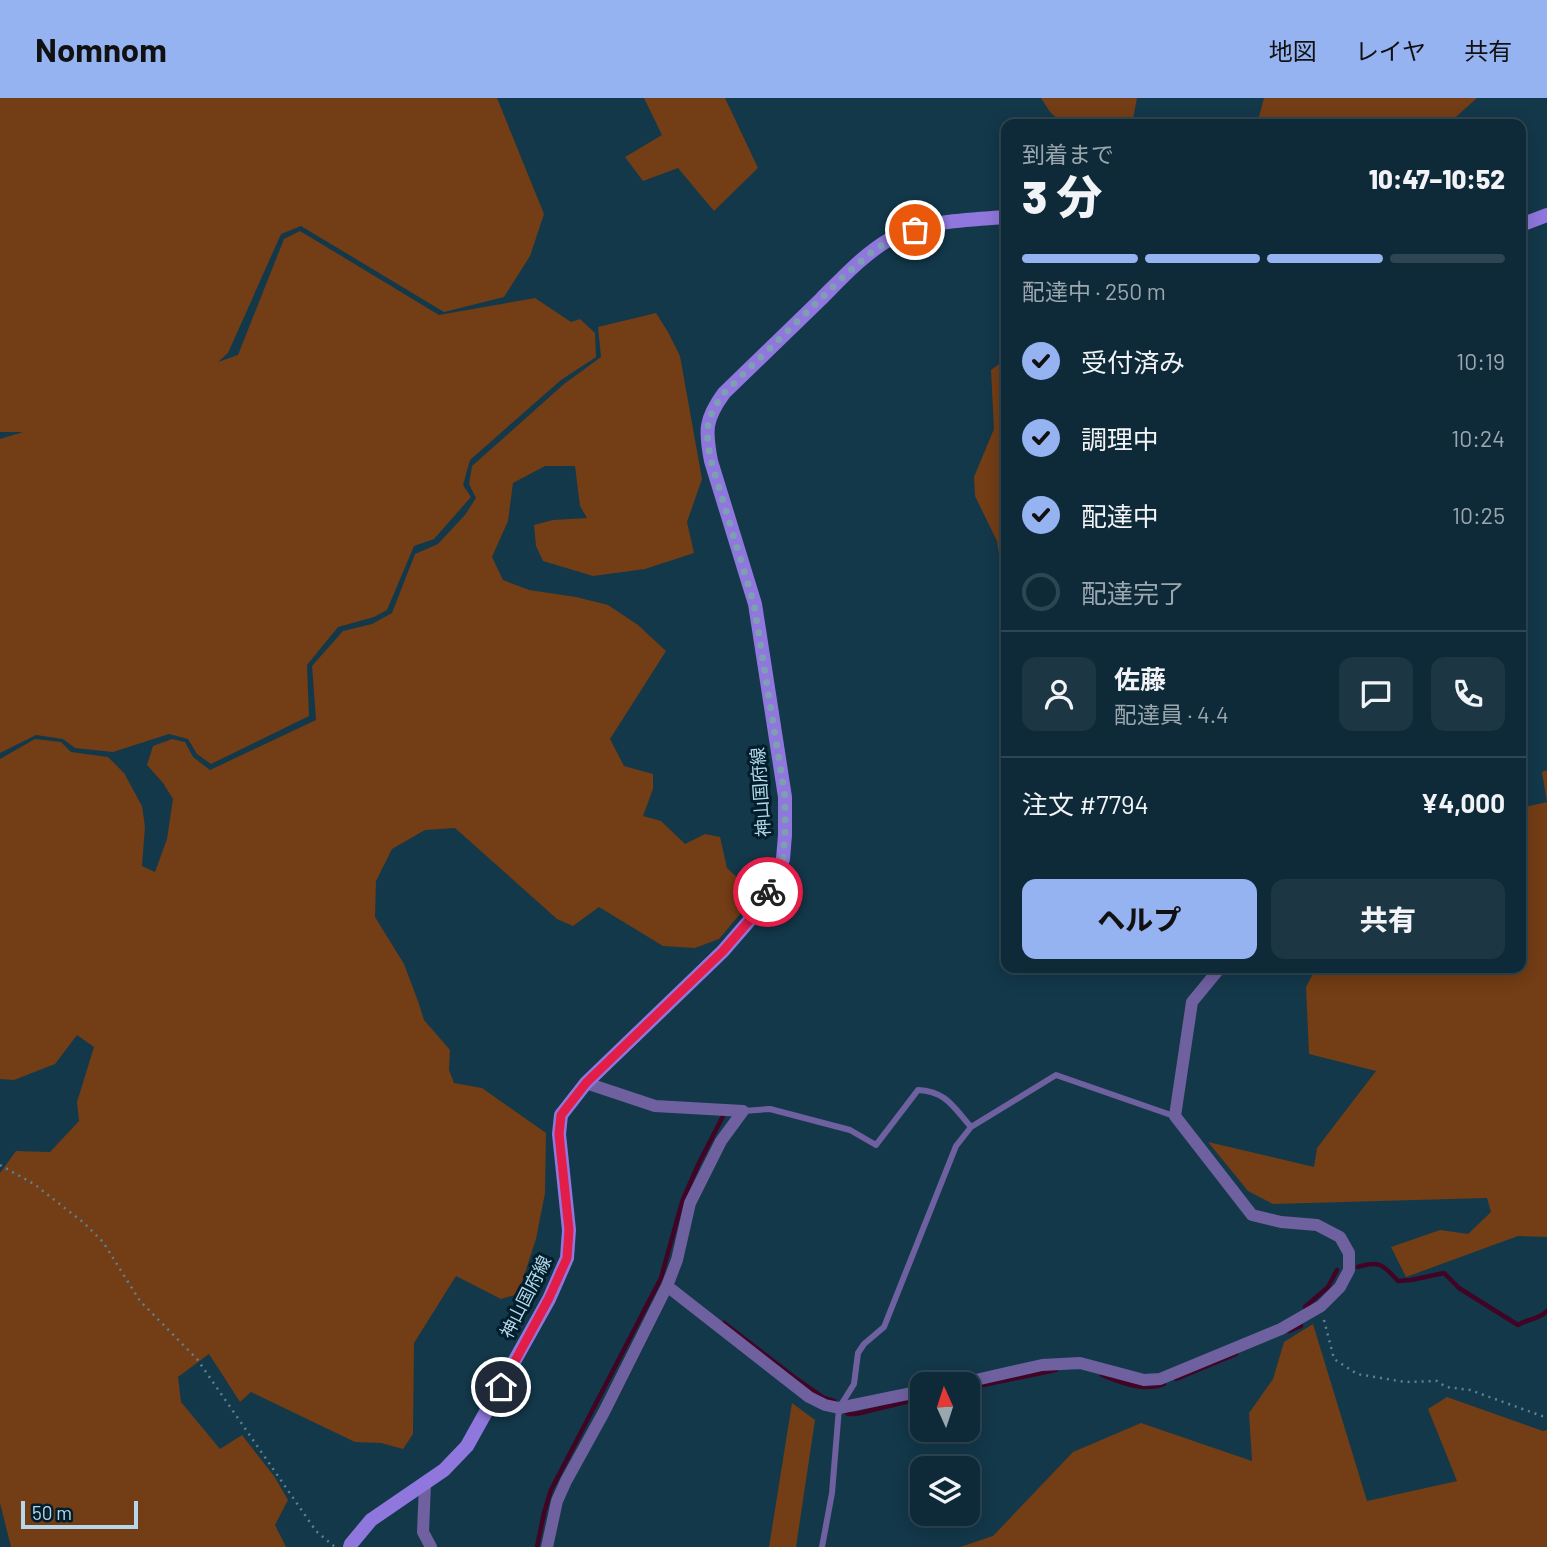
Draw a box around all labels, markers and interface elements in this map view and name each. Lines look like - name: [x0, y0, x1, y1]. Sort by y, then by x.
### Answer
- text: Nomnom: [35, 29, 167, 69]
- text: 地図: [1269, 36, 1317, 65]
- text: レイヤ: [1355, 36, 1426, 65]
- text: 共有: [1464, 36, 1512, 65]
- text: 到着まで: [1022, 140, 1114, 168]
- text: 10:47–10:52: [1369, 163, 1505, 194]
- text: 3 分: [1022, 168, 1102, 223]
- pin: [885, 200, 945, 260]
- icon: bag: [896, 211, 934, 249]
- text: 配達中 · 250 m: [1022, 277, 1166, 305]
- icon: check: [1022, 342, 1060, 380]
- text: 受付済み: [1081, 346, 1185, 377]
- text: 10:19: [1456, 347, 1505, 375]
- icon: check: [1022, 419, 1060, 457]
- text: 調理中: [1081, 423, 1159, 454]
- text: 10:24: [1451, 424, 1505, 452]
- icon: check: [1022, 496, 1060, 534]
- text: 配達中: [1081, 500, 1159, 531]
- text: 10:25: [1452, 501, 1505, 529]
- text: 配達完了: [1081, 577, 1185, 608]
- button: person: [1022, 657, 1096, 731]
- button: chat: [1339, 657, 1413, 731]
- button: phone: [1431, 657, 1505, 731]
- text: 佐藤: [1114, 663, 1166, 694]
- text: 配達員 · 4.4: [1114, 700, 1229, 728]
- street label: 神山国府線: [746, 746, 774, 838]
- text: ¥4,000: [1421, 787, 1505, 818]
- text: 注文 #7794: [1022, 788, 1149, 819]
- courier: [733, 857, 803, 927]
- icon: bike: [749, 873, 787, 911]
- button: ヘルプ: [1022, 879, 1257, 959]
- button: 共有: [1271, 879, 1505, 959]
- street label: 神山国府線: [495, 1251, 555, 1342]
- pin: [471, 1357, 531, 1417]
- icon: home: [482, 1368, 520, 1406]
- north arrow: [910, 1372, 980, 1442]
- map controls: [910, 1372, 980, 1526]
- button: layers: [910, 1456, 980, 1526]
- scale bar: [21, 1498, 138, 1530]
- text: 50 m: [32, 1501, 72, 1524]

